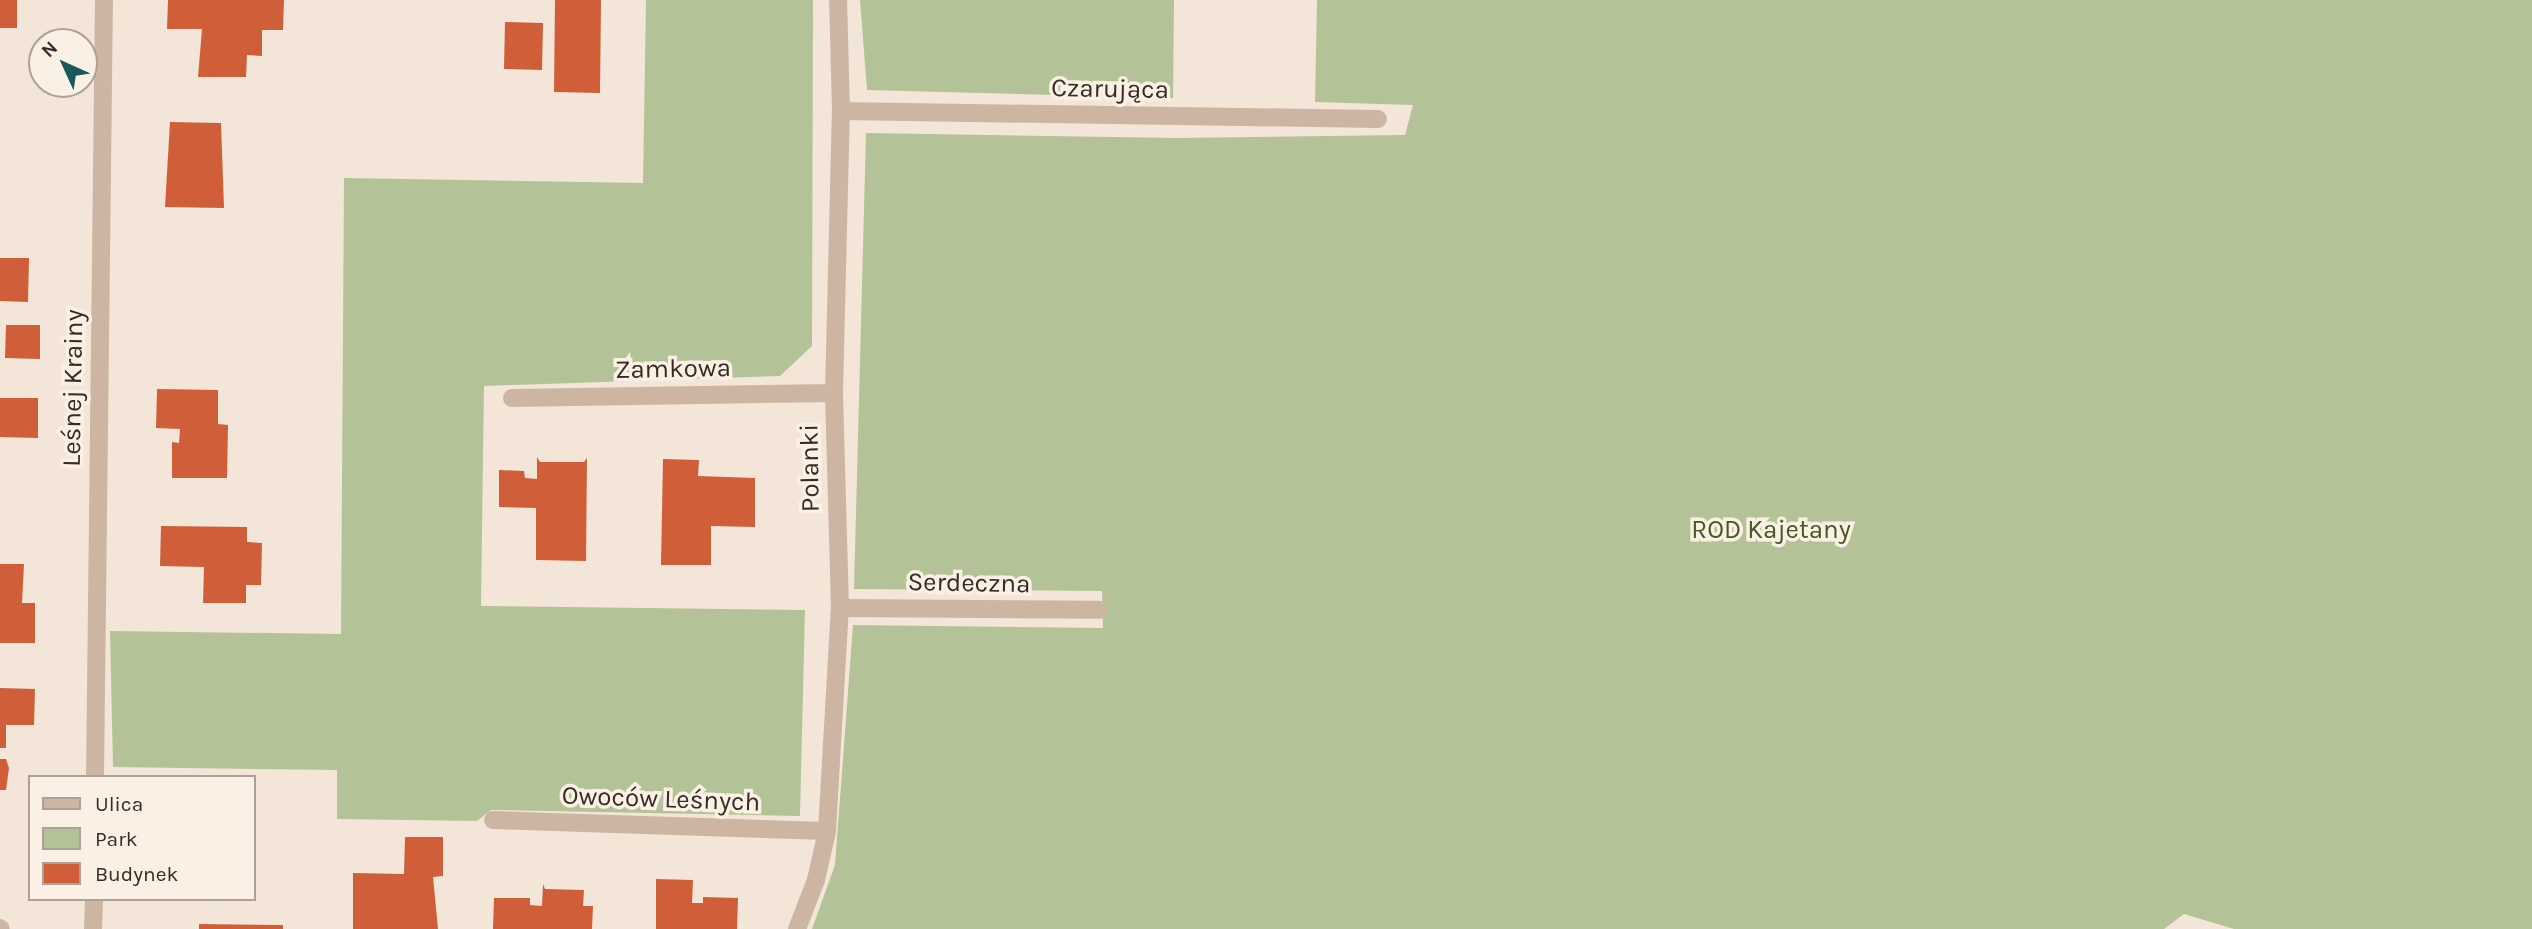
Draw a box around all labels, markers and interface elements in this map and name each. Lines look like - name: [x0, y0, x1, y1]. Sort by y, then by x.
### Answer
- north arrow: [28, 28, 98, 98]
- text: N: [37, 37, 62, 62]
- street label: Czarująca: [1051, 72, 1169, 106]
- street label: Leśnej Krainy: [56, 309, 90, 467]
- street label: Zamkowa: [615, 352, 731, 386]
- street label: Polanki: [794, 424, 826, 512]
- park label: ROD Kajetany: [1691, 514, 1851, 546]
- street label: Serdeczna: [907, 566, 1031, 600]
- legend: [28, 775, 256, 901]
- street label: Owoców Leśnych: [561, 780, 761, 818]
- text: Ulica: [95, 792, 143, 816]
- text: Park: [95, 827, 138, 851]
- text: Budynek: [95, 862, 178, 886]

